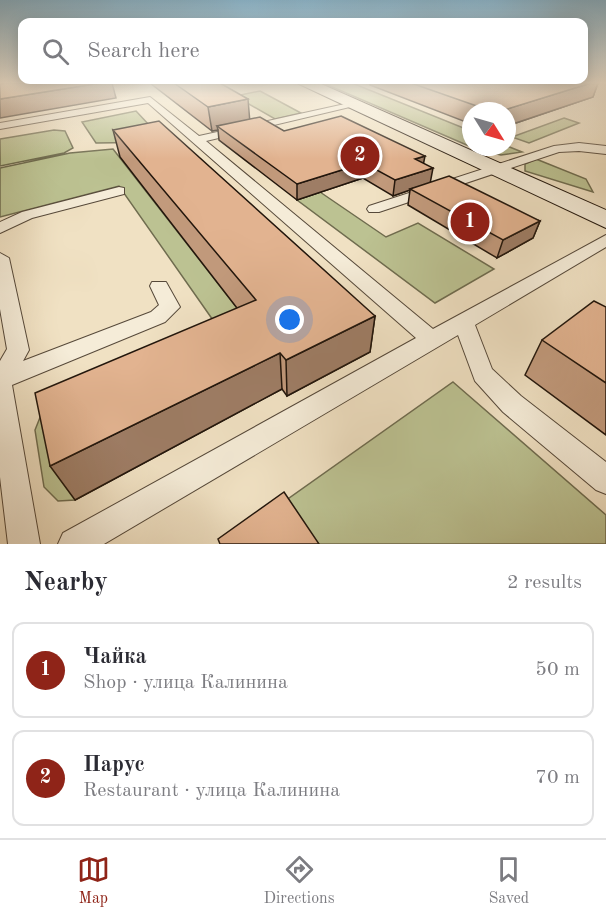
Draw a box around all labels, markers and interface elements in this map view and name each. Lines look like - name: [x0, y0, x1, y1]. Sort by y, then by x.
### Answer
- search box: [18, 18, 588, 84]
- icon: search: [39, 35, 72, 68]
- text: Search here: [87, 40, 200, 62]
- north arrow: [462, 102, 516, 156]
- pin: 2: [340, 134, 380, 178]
- pin: 1: [450, 200, 490, 244]
- your location: [275, 305, 304, 334]
- text: Nearby: [24, 570, 108, 596]
- text: 2 results: [507, 573, 582, 593]
- text: Чайка: [83, 646, 147, 668]
- text: 1: [40, 660, 51, 680]
- text: 50 m: [535, 660, 580, 680]
- text: Shop · улица Калинина: [83, 673, 288, 693]
- text: Парус: [83, 754, 145, 776]
- text: 2: [40, 768, 51, 788]
- text: 70 m: [535, 768, 580, 788]
- text: Restaurant · улица Калинина: [83, 781, 340, 801]
- tab: Map: [77, 853, 110, 909]
- tab: Directions: [264, 853, 335, 909]
- tab: Saved: [488, 853, 529, 909]

